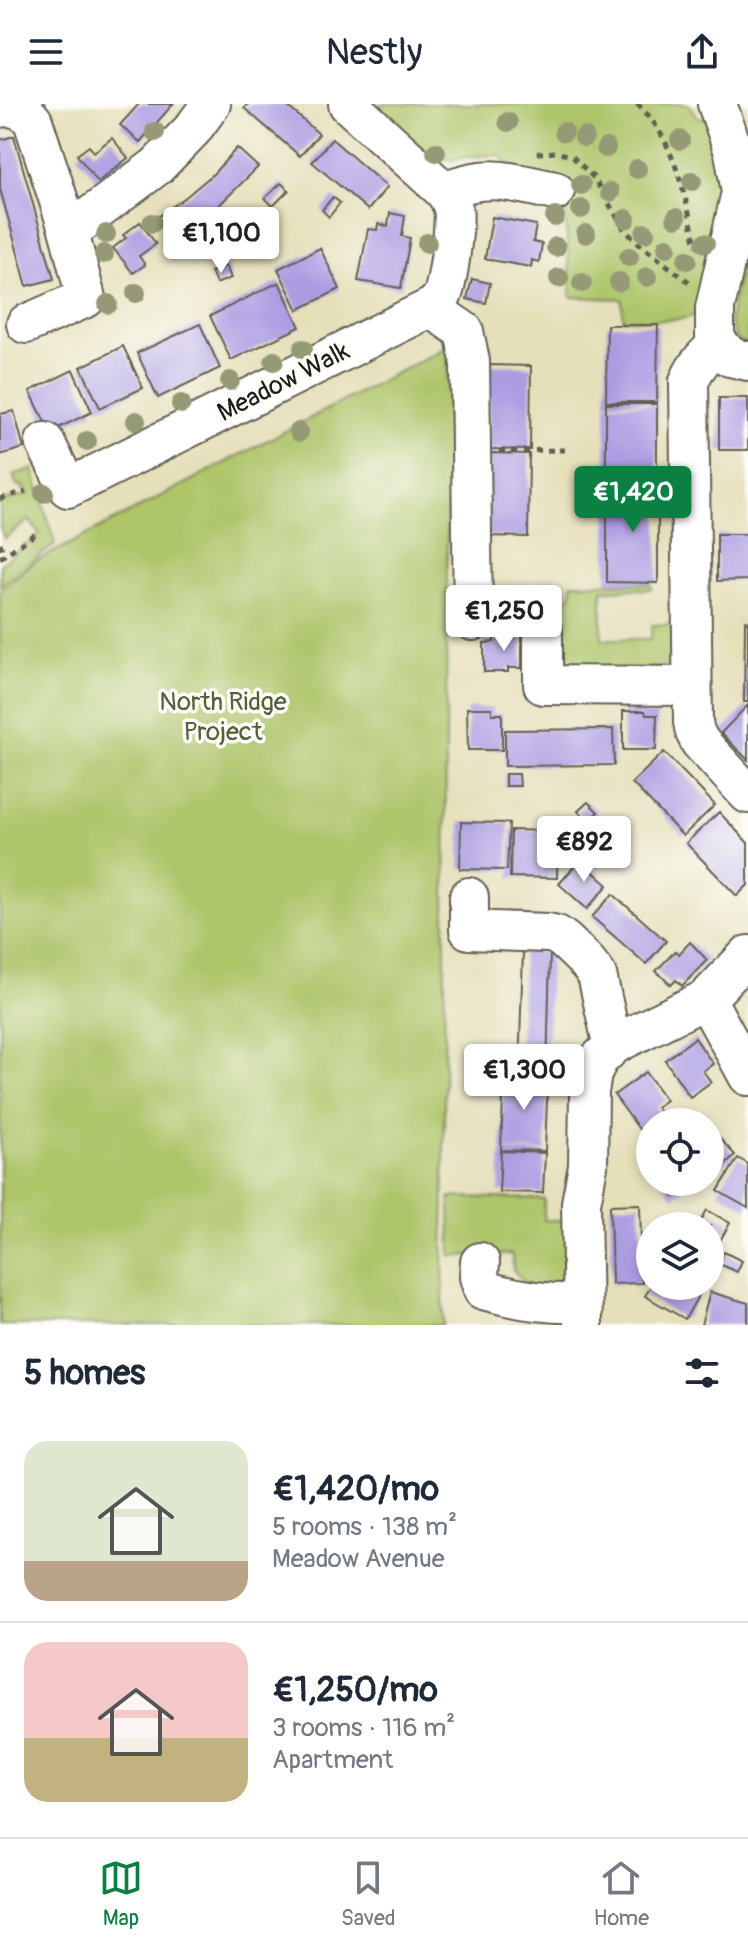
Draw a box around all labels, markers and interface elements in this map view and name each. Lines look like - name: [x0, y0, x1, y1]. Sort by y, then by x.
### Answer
- icon: menu: [24, 30, 68, 74]
- text: Nestly: [326, 30, 422, 75]
- icon: share: [680, 30, 724, 74]
- pin: €1,100: [156, 207, 286, 275]
- text: €1,100: [181, 217, 261, 249]
- street label: Meadow Walk: [212, 335, 355, 429]
- pin: €1,420: [568, 466, 698, 534]
- text: €1,420: [592, 476, 674, 508]
- pin: €1,250: [439, 585, 569, 653]
- text: €1,250: [464, 595, 544, 627]
- park label: North Ridge Project: [159, 686, 287, 748]
- pin: €892: [537, 816, 631, 884]
- text: €892: [555, 826, 613, 858]
- pin: €1,300: [459, 1044, 589, 1112]
- text: €1,300: [482, 1054, 566, 1086]
- map controls: [636, 1108, 724, 1300]
- button: locate: [636, 1108, 724, 1196]
- button: layers: [636, 1212, 724, 1300]
- icon: filters: [680, 1351, 724, 1395]
- text: 5 homes: [24, 1352, 145, 1395]
- text: €1,420/mo: [272, 1468, 439, 1511]
- icon: home: [88, 1473, 184, 1569]
- text: 5 rooms · 138 m²: [272, 1511, 457, 1543]
- text: Meadow Avenue: [272, 1543, 445, 1575]
- text: €1,250/mo: [272, 1669, 438, 1712]
- icon: home: [88, 1674, 184, 1770]
- text: 3 rooms · 116 m²: [272, 1712, 455, 1744]
- text: Apartment: [272, 1744, 393, 1776]
- tab: Map: [99, 1856, 143, 1932]
- tab: Saved: [341, 1856, 396, 1932]
- tab: Home: [594, 1856, 649, 1932]

